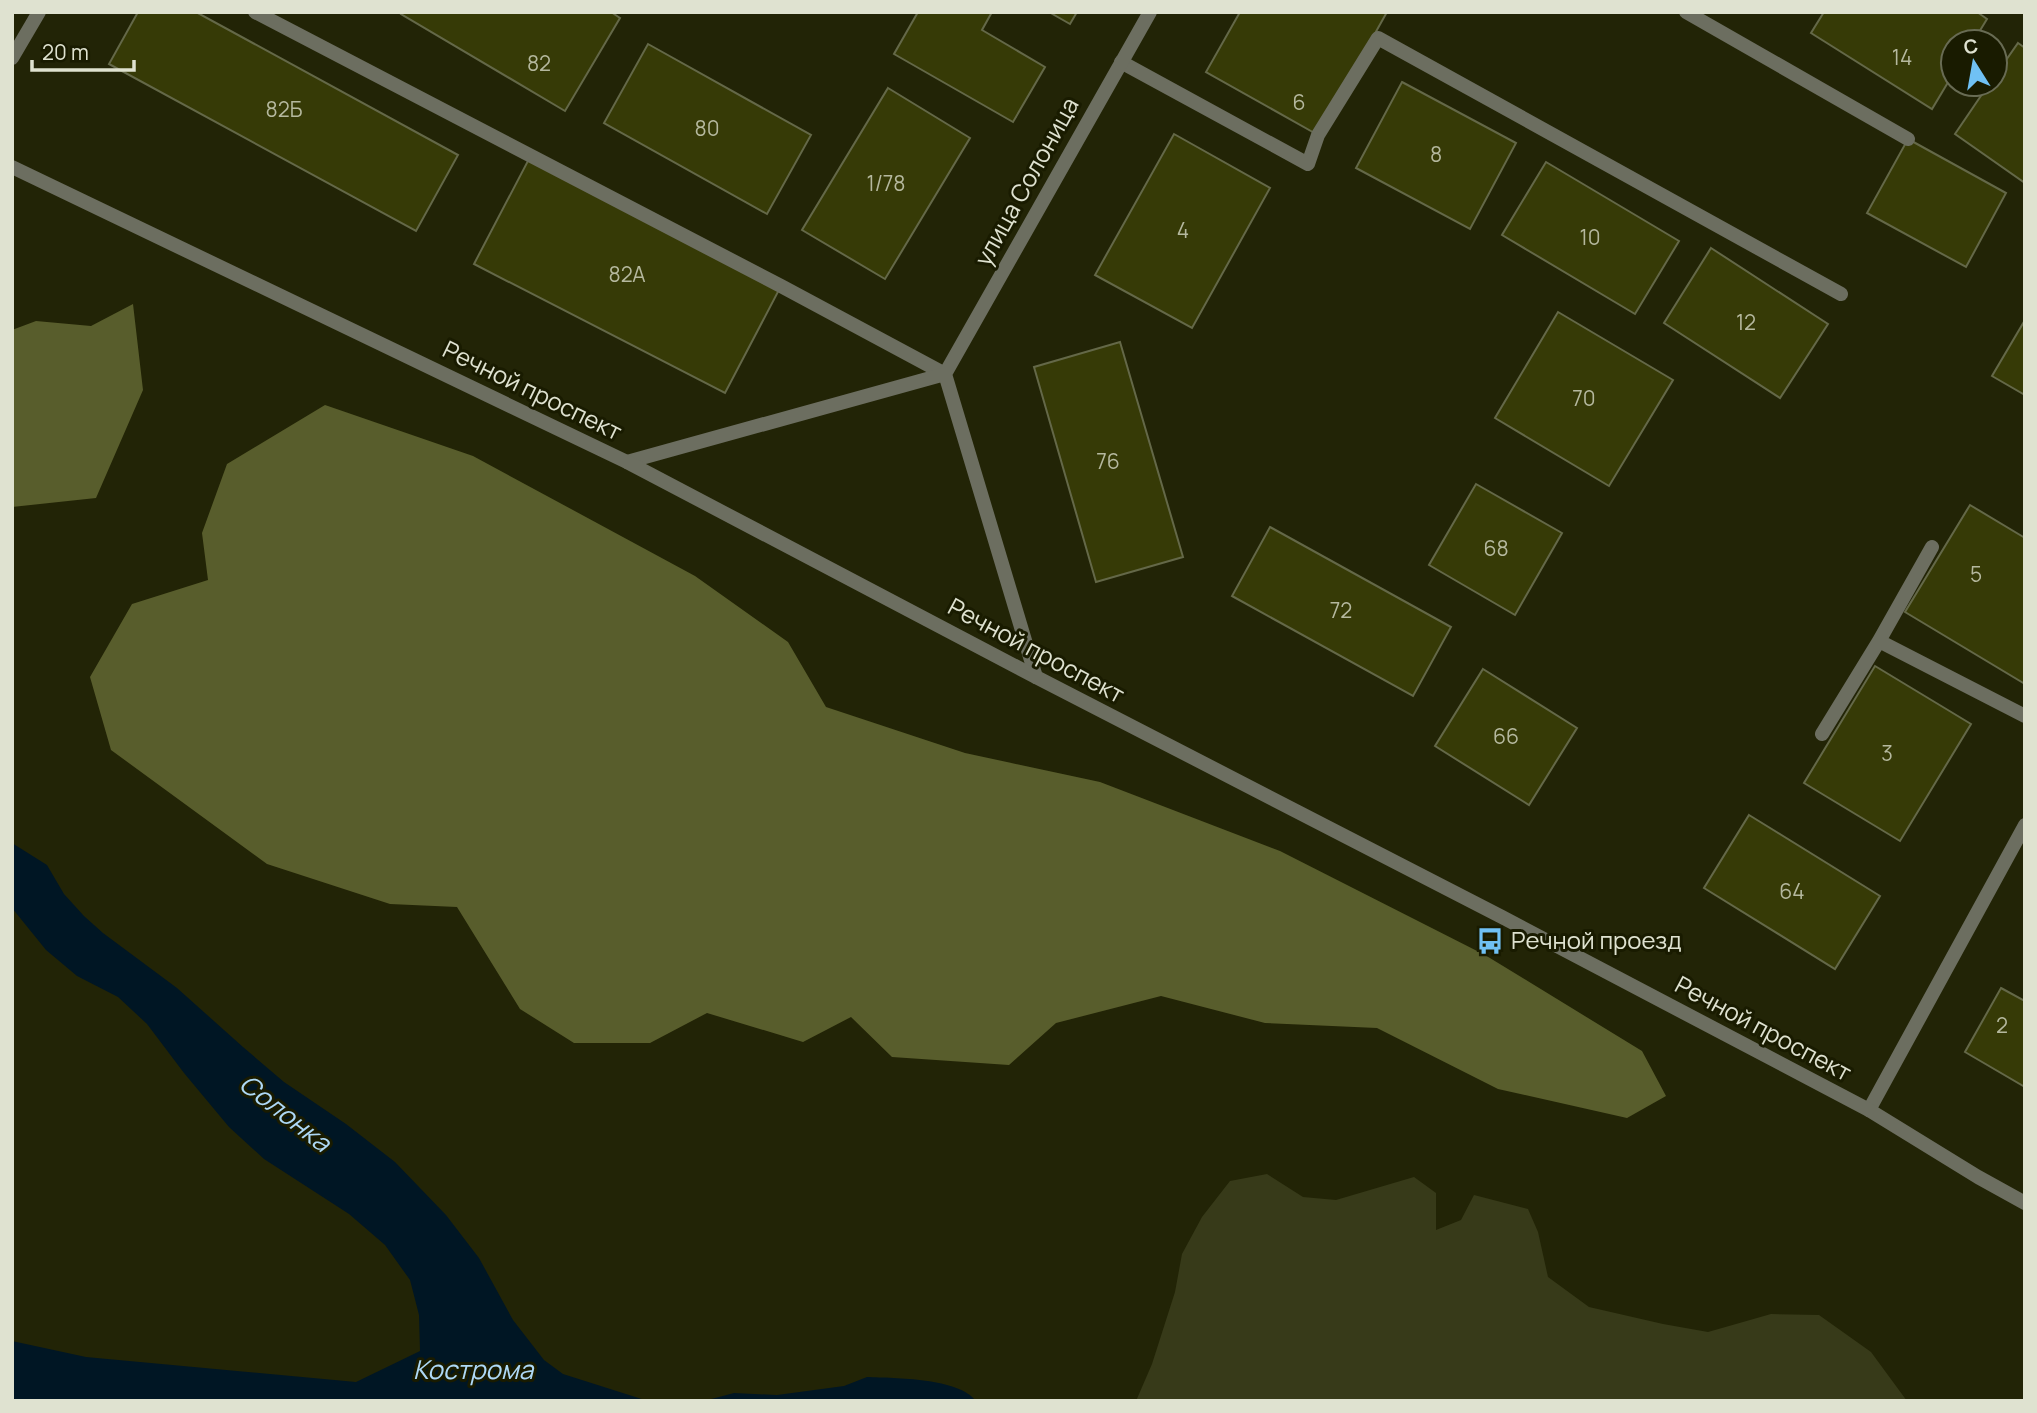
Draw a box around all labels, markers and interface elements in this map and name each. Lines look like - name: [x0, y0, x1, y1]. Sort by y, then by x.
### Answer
- scale bar: [32, 28, 133, 72]
- north arrow: [1939, 28, 2009, 98]
- text: С: [1961, 32, 1980, 60]
- text: 20 m: [42, 38, 89, 66]
- house number: 14: [1892, 43, 1912, 71]
- house number: 82: [527, 49, 551, 77]
- house number: 6: [1292, 88, 1306, 116]
- street label: улица Солоница: [966, 91, 1086, 271]
- house number: 82Б: [266, 95, 303, 123]
- house number: 80: [694, 114, 720, 142]
- house number: 8: [1430, 140, 1442, 168]
- house number: 1/78: [866, 169, 906, 197]
- house number: 4: [1177, 216, 1189, 244]
- house number: 10: [1580, 223, 1601, 251]
- house number: 82А: [608, 260, 646, 288]
- house number: 12: [1736, 308, 1756, 336]
- street label: Речной проспект: [438, 332, 628, 447]
- house number: 70: [1572, 384, 1596, 412]
- house number: 76: [1096, 447, 1120, 475]
- house number: 68: [1483, 534, 1509, 562]
- house number: 5: [1970, 560, 1982, 588]
- street label: Речной проспект: [943, 589, 1131, 710]
- house number: 72: [1330, 596, 1352, 624]
- house number: 66: [1493, 722, 1519, 750]
- house number: 3: [1881, 739, 1893, 767]
- house number: 64: [1779, 877, 1805, 905]
- place label: Речной проезд: [1511, 923, 1682, 956]
- bus stop icon: Речной проезд: [1475, 926, 1505, 956]
- street label: Речной проспект: [1670, 967, 1858, 1088]
- house number: 2: [1996, 1011, 2008, 1039]
- water label: Солонка: [232, 1065, 340, 1160]
- water label: Кострома: [413, 1351, 535, 1387]

